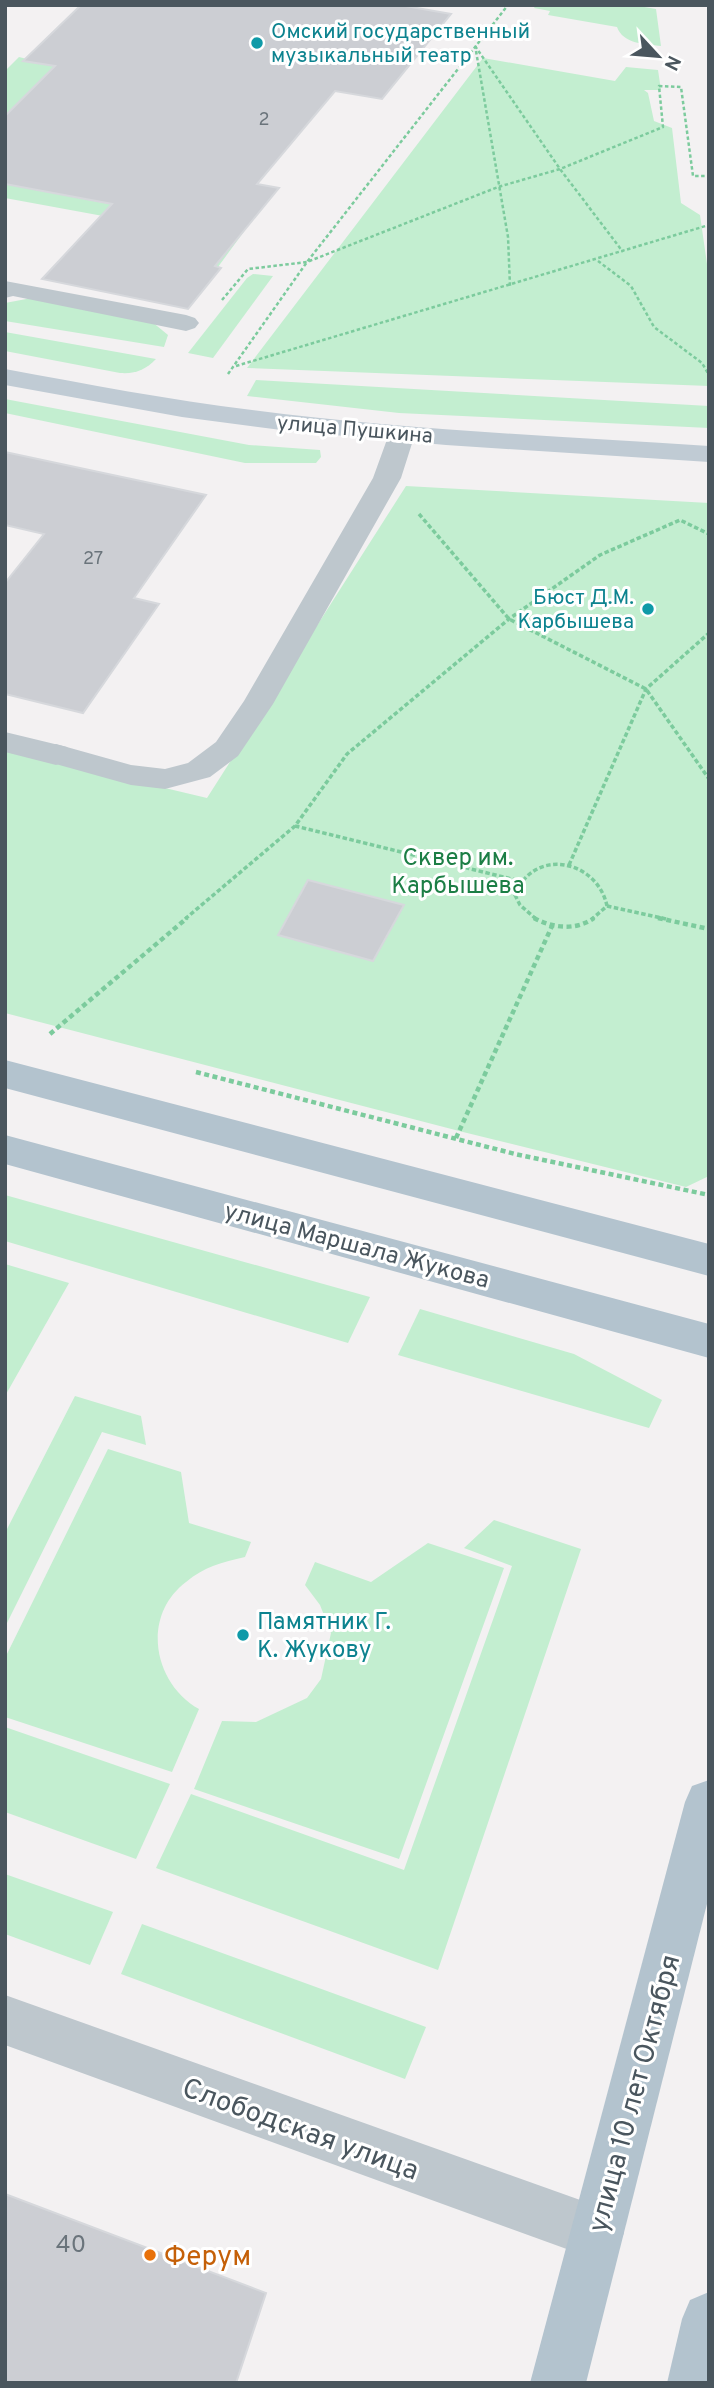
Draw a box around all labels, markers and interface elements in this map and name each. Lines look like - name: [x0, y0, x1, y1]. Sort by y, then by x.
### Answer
- place label: Омский государственный музыкальный театр: [271, 19, 530, 70]
- north arrow: [623, 21, 693, 91]
- marker: Омский государственный музыкальный театр: [249, 35, 265, 51]
- text: N: [658, 51, 685, 74]
- house number: 2: [258, 109, 270, 132]
- street label: улица Пушкина: [276, 410, 434, 451]
- house number: 27: [83, 548, 103, 571]
- place label: Бюст Д.М. Карбышева: [517, 585, 634, 636]
- marker: Бюст Д.М. Карбышева: [640, 601, 656, 617]
- park label: Сквер им. Карбышева: [391, 844, 525, 902]
- street label: улица Маршала Жукова: [221, 1197, 492, 1297]
- place label: Памятник Г. К. Жукову: [257, 1608, 391, 1666]
- marker: Памятник Г. К. Жукову: [235, 1627, 251, 1643]
- street label: улица 10 лет Октября: [581, 1951, 690, 2237]
- street label: Слободская улица: [177, 2071, 423, 2190]
- house number: 40: [56, 2231, 86, 2261]
- place label: Ферум: [164, 2240, 251, 2276]
- marker: Ферум: [142, 2247, 158, 2263]

